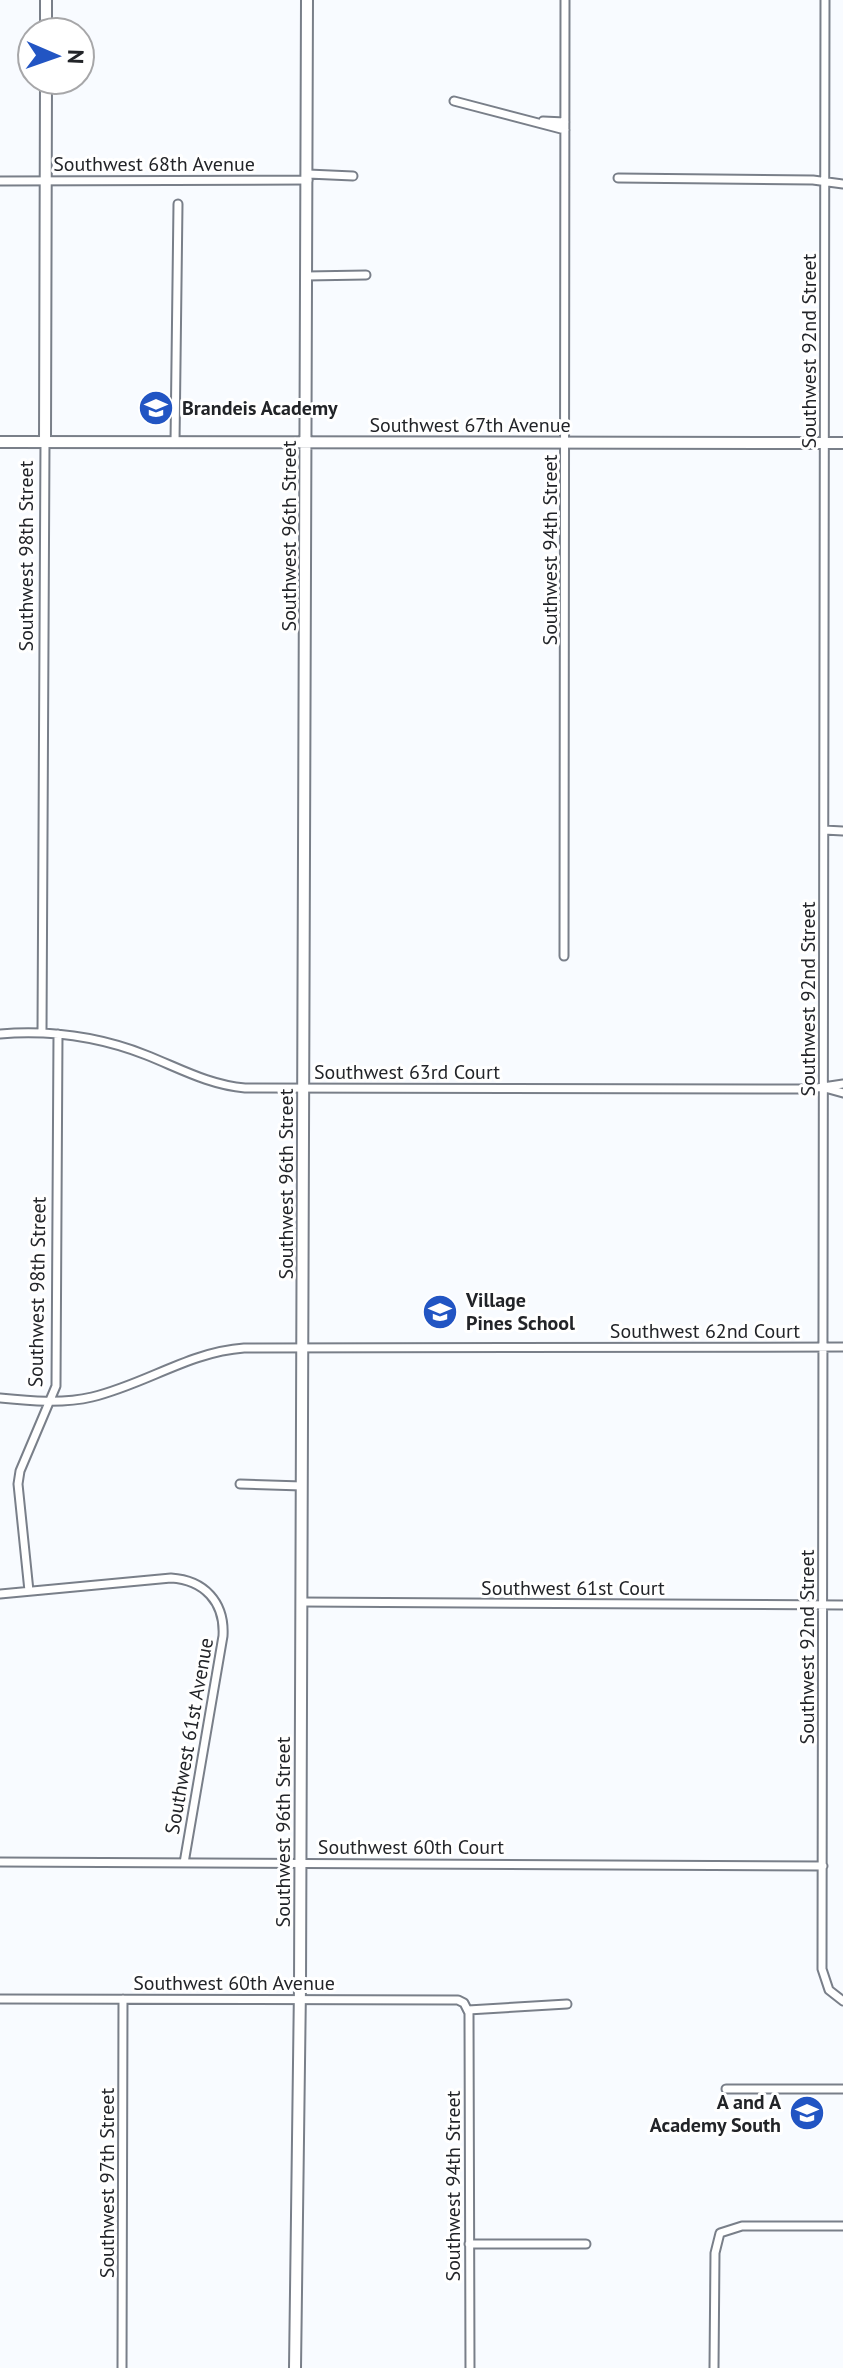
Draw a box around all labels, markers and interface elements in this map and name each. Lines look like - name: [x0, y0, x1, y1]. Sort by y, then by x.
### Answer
- north arrow: [16, 16, 96, 96]
- text: N: [62, 49, 90, 64]
- street label: Southwest 68th Avenue: [53, 151, 255, 177]
- street label: Southwest 92nd Street: [796, 253, 822, 448]
- school or university icon: Brandeis Academy: [137, 389, 175, 427]
- place label: Brandeis Academy: [182, 395, 338, 421]
- street label: Southwest 67th Avenue: [369, 412, 571, 438]
- street label: Southwest 96th Street: [276, 440, 302, 631]
- street label: Southwest 94th Street: [537, 454, 563, 645]
- street label: Southwest 98th Street: [13, 460, 39, 651]
- street label: Southwest 92nd Street: [795, 901, 821, 1096]
- street label: Southwest 63rd Court: [314, 1059, 500, 1085]
- street label: Southwest 96th Street: [273, 1088, 299, 1279]
- street label: Southwest 98th Street: [22, 1196, 52, 1388]
- place label: Village Pines School: [465, 1287, 575, 1336]
- school or university icon: Village Pines School: [421, 1293, 459, 1331]
- street label: Southwest 62nd Court: [610, 1318, 800, 1344]
- street label: Southwest 92nd Street: [794, 1549, 820, 1744]
- street label: Southwest 61st Court: [481, 1575, 665, 1601]
- street label: Southwest 61st Avenue: [159, 1636, 219, 1836]
- street label: Southwest 96th Street: [270, 1736, 296, 1927]
- street label: Southwest 60th Court: [318, 1834, 504, 1860]
- street label: Southwest 60th Avenue: [133, 1970, 335, 1996]
- street label: Southwest 97th Street: [94, 2088, 120, 2278]
- place label: A and A Academy South: [650, 2089, 782, 2138]
- street label: Southwest 94th Street: [440, 2090, 466, 2281]
- school or university icon: A and A Academy South: [788, 2094, 826, 2132]

